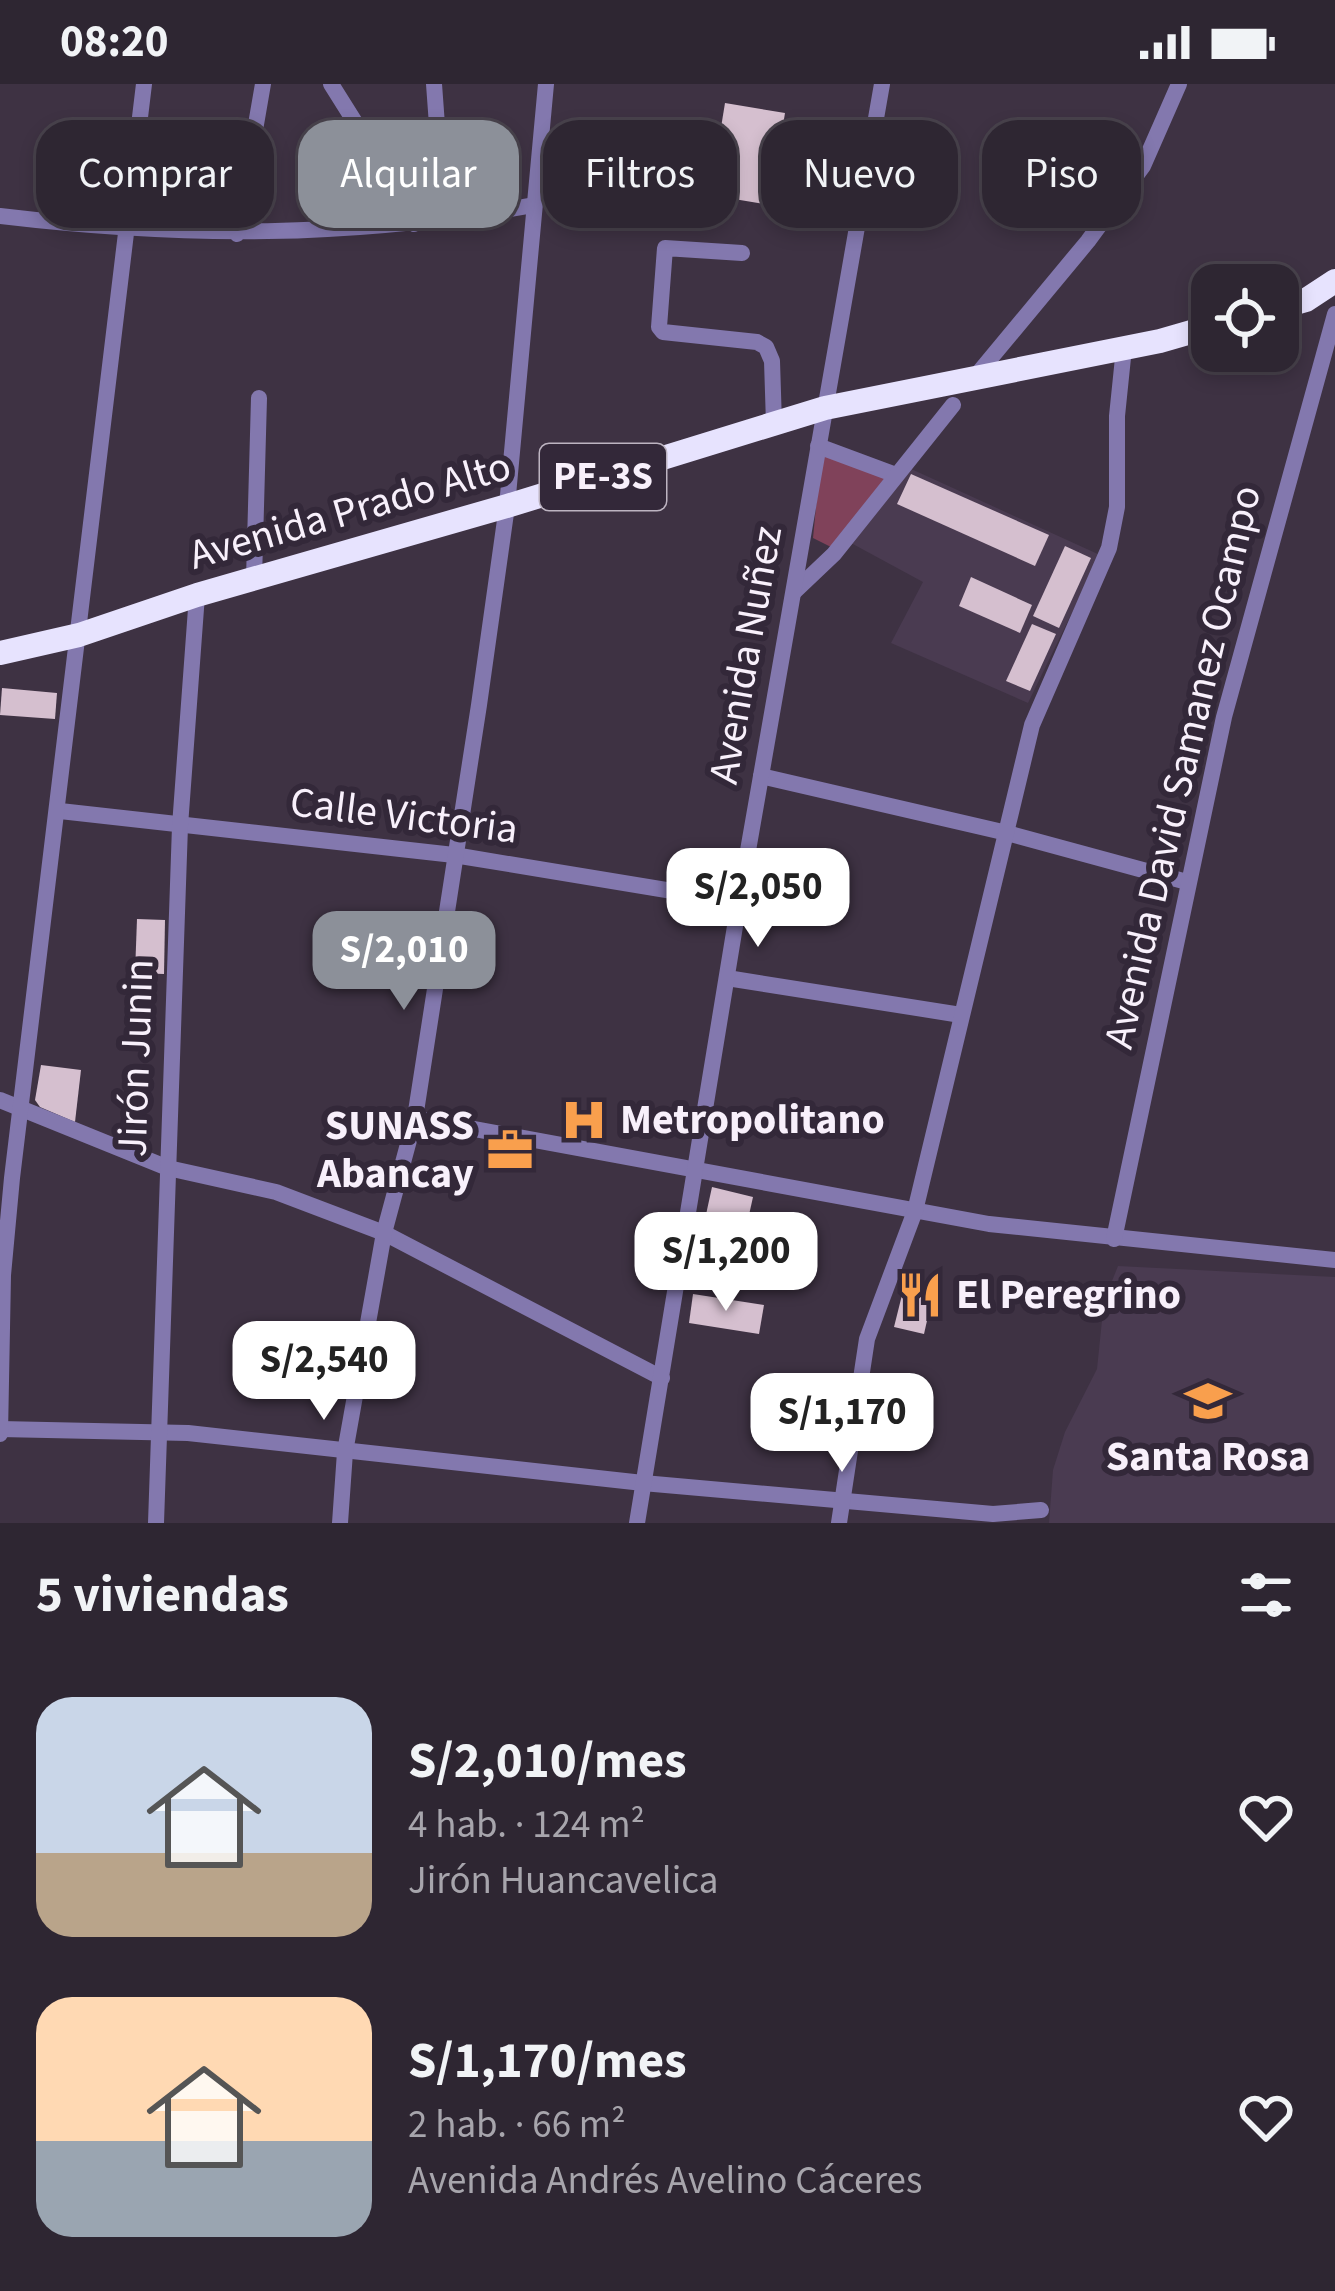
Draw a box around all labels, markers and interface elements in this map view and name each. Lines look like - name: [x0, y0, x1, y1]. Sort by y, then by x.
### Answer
- text: 08:20: [60, 10, 169, 74]
- chip: Comprar: [36, 120, 274, 228]
- chip: Alquilar: [298, 120, 519, 228]
- chip: Filtros: [543, 120, 737, 228]
- chip: Nuevo: [761, 120, 958, 228]
- chip: Piso: [982, 120, 1141, 228]
- map controls: [1191, 264, 1299, 372]
- button: locate: [1191, 264, 1299, 372]
- street label: Avenida Prado Alto: [182, 436, 518, 586]
- road number: PE-3S: [540, 444, 666, 510]
- street label: Avenida David Samanez Ocampo: [1089, 480, 1277, 1054]
- street label: Avenida Nuñez: [694, 521, 798, 789]
- street label: Calle Victoria: [287, 772, 521, 860]
- pin: S/2,050: [647, 848, 869, 950]
- text: S/2,050: [694, 859, 822, 915]
- pin: S/2,010: [293, 911, 515, 1013]
- text: S/2,010: [340, 922, 468, 978]
- street label: Jirón Junin: [103, 958, 169, 1158]
- place label: Metropolitano: [620, 1090, 885, 1150]
- hospital icon: Metropolitano: [559, 1095, 609, 1145]
- place label: SUNASS Abancay: [316, 1096, 474, 1204]
- office icon: SUNASS Abancay: [485, 1125, 535, 1175]
- pin: S/1,200: [615, 1212, 837, 1314]
- text: S/1,200: [662, 1223, 790, 1279]
- place label: El Peregrino: [956, 1265, 1181, 1325]
- restaurant icon: El Peregrino: [895, 1270, 945, 1320]
- pin: S/2,540: [213, 1321, 435, 1423]
- text: S/2,540: [260, 1332, 388, 1388]
- pin: S/1,170: [731, 1373, 953, 1475]
- school or university icon: Santa Rosa: [1183, 1376, 1233, 1426]
- text: S/1,170: [778, 1384, 906, 1440]
- place label: Santa Rosa: [1106, 1427, 1310, 1487]
- text: 5 viviendas: [36, 1559, 289, 1631]
- icon: filters: [1233, 1562, 1299, 1628]
- text: S/2,010/mes: [408, 1725, 687, 1797]
- icon: home: [132, 1745, 276, 1889]
- icon: heart: [1233, 1784, 1299, 1850]
- text: 4 hab. · 124 m²: [408, 1797, 645, 1853]
- text: Jirón Huancavelica: [408, 1853, 718, 1909]
- text: S/1,170/mes: [408, 2025, 687, 2097]
- icon: home: [132, 2045, 276, 2189]
- icon: heart: [1233, 2084, 1299, 2150]
- text: 2 hab. · 66 m²: [408, 2097, 625, 2153]
- text: Avenida Andrés Avelino Cáceres: [408, 2153, 922, 2209]

